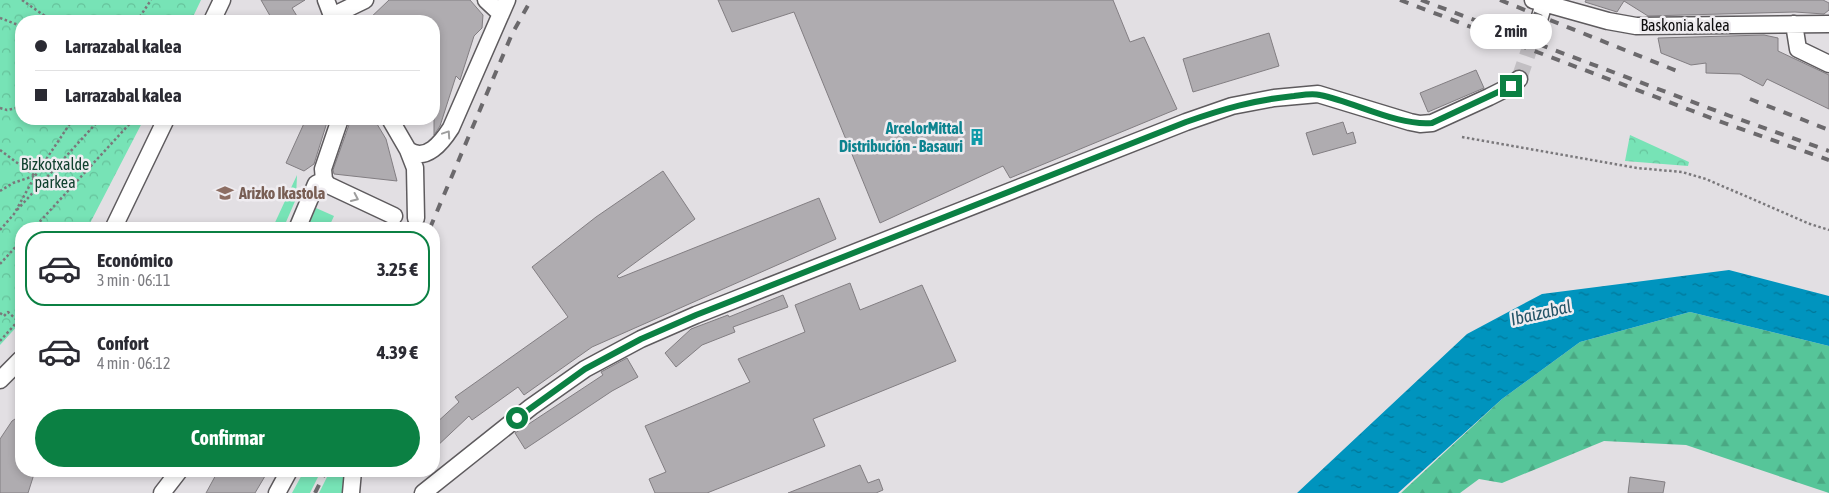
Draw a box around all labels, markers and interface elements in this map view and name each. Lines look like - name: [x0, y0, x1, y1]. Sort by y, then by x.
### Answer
- callout: 2 min: [1470, 13, 1552, 48]
- street label: Baskonia kalea: [1640, 16, 1730, 34]
- text: 2 min: [1495, 22, 1527, 40]
- text: Larrazabal kalea: [65, 35, 182, 57]
- route end: [1500, 75, 1522, 97]
- text: Larrazabal kalea: [65, 84, 182, 106]
- place label: ArcelorMittal Distribución - Basauri: [839, 119, 964, 155]
- building icon: ArcelorMittal Distribución - Basauri: [967, 127, 987, 147]
- one-way arrow: [441, 130, 450, 140]
- park label: Bizkotxalde parkea: [21, 155, 89, 192]
- school or university icon: Arizko Ikastola: [215, 183, 235, 203]
- place label: Arizko Ikastola: [238, 184, 325, 202]
- one-way arrow: [350, 192, 359, 203]
- icon: car: [37, 246, 82, 291]
- text: Económico: [97, 249, 173, 271]
- text: 3.25 €: [377, 258, 418, 280]
- text: 3 min · 06:11: [97, 271, 170, 289]
- water label: Ibaizabal: [1508, 295, 1573, 330]
- icon: car: [37, 329, 82, 374]
- text: Confort: [97, 332, 149, 354]
- text: 4.39 €: [377, 341, 418, 363]
- text: 4 min · 06:12: [97, 354, 170, 372]
- route start: [506, 407, 528, 429]
- button: Confirmar: [35, 409, 420, 467]

